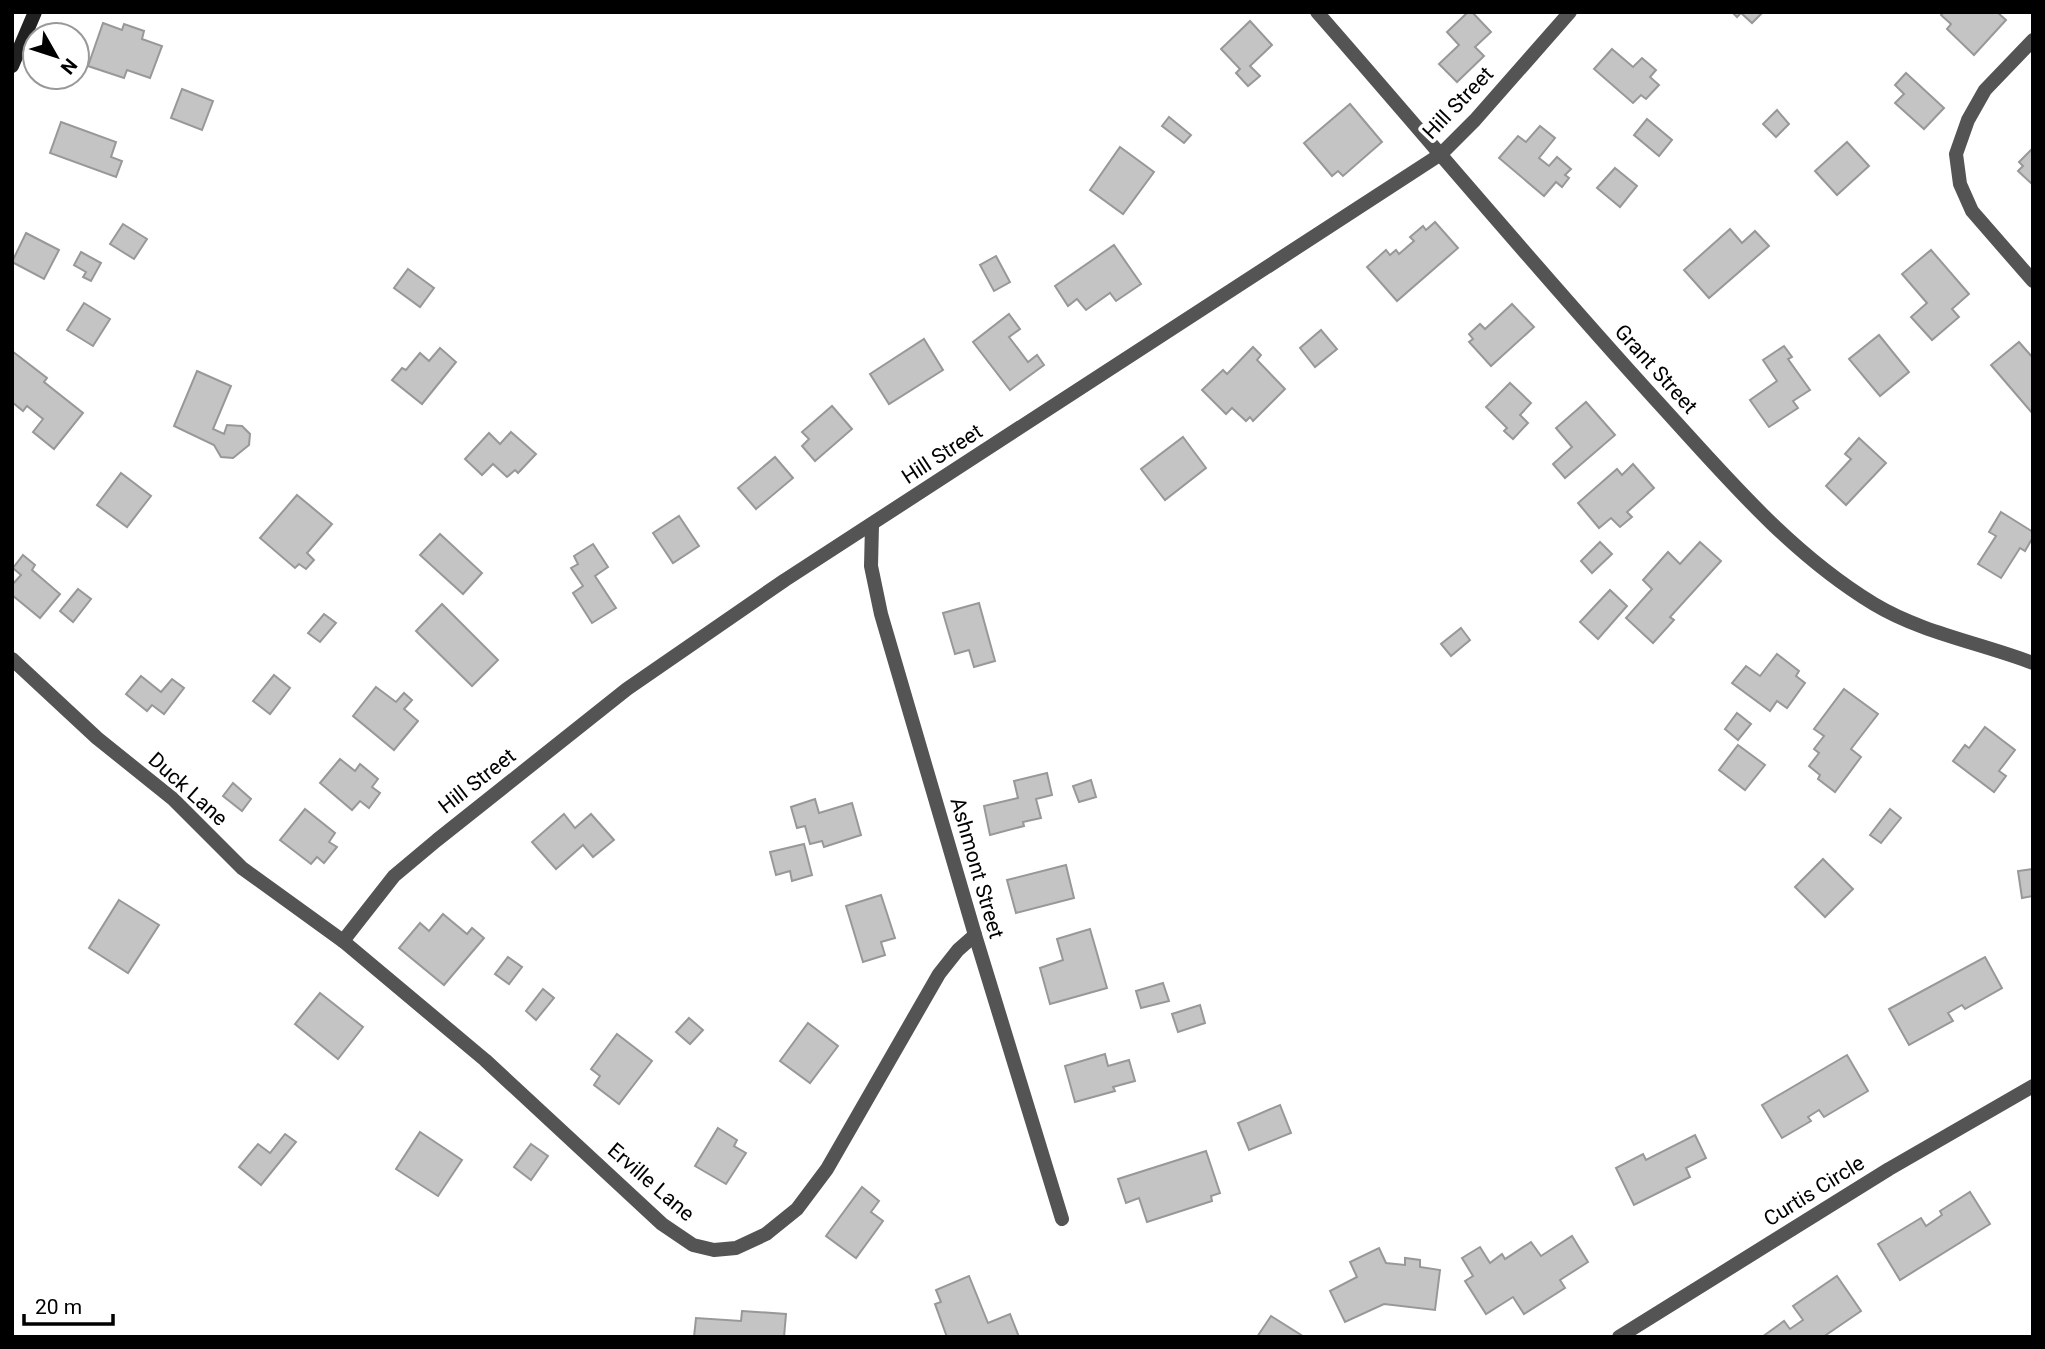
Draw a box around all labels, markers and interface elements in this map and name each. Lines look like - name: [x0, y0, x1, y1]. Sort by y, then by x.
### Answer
- north arrow: [21, 21, 91, 91]
- text: N: [56, 54, 82, 79]
- street label: Hill Street: [1418, 62, 1498, 144]
- street label: Grant Street: [1610, 320, 1702, 419]
- street label: Hill Street: [897, 419, 987, 489]
- street label: Hill Street: [434, 743, 520, 818]
- street label: Duck Lane: [144, 747, 232, 831]
- street label: Ashmont Street: [945, 795, 1009, 941]
- street label: Erville Lane: [603, 1138, 699, 1226]
- street label: Curtis Circle: [1759, 1151, 1869, 1231]
- scale bar: [24, 1282, 114, 1326]
- text: 20 m: [35, 1295, 82, 1319]

